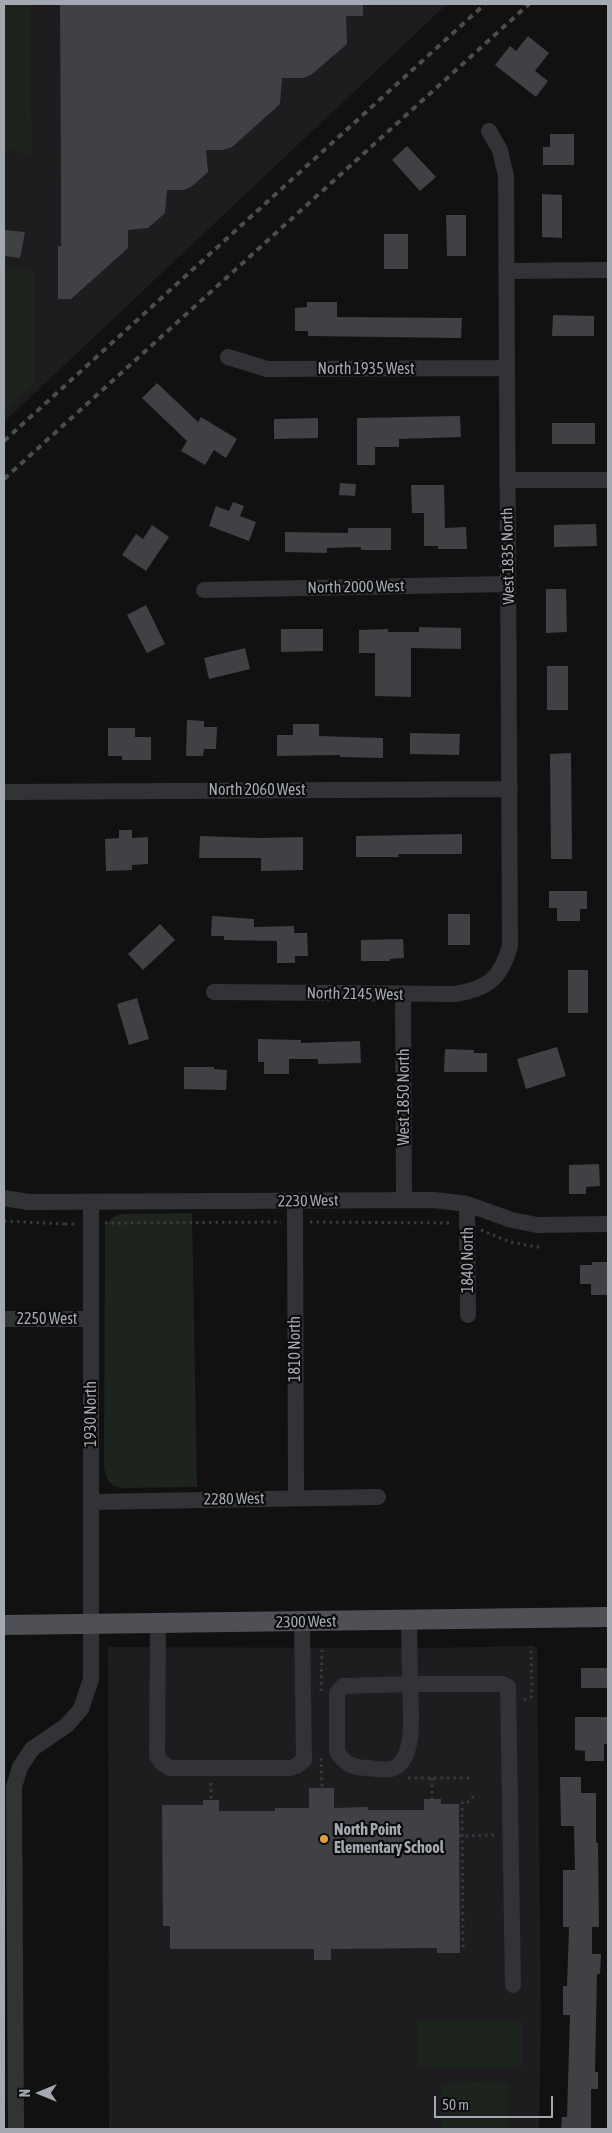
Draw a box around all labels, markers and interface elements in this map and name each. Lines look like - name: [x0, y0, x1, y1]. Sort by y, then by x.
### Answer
- street label: North 1935 West: [318, 359, 414, 379]
- street label: West 1835 North: [498, 507, 518, 605]
- street label: North 2000 West: [307, 577, 405, 597]
- street label: North 2060 West: [209, 780, 305, 800]
- street label: North 2145 West: [306, 984, 404, 1004]
- street label: West 1850 North: [394, 1049, 414, 1145]
- street label: 2230 West: [277, 1191, 339, 1211]
- street label: 1840 North: [458, 1227, 478, 1293]
- street label: 2250 West: [17, 1309, 77, 1329]
- street label: 1810 North: [285, 1316, 305, 1382]
- street label: 1930 North: [81, 1381, 101, 1447]
- street label: 2280 West: [203, 1489, 265, 1509]
- street label: 2300 West: [275, 1612, 337, 1632]
- place label: North Point Elementary School: [334, 1820, 444, 1858]
- marker: North Point Elementary School: [318, 1833, 330, 1845]
- north arrow: [15, 2068, 65, 2118]
- scale bar: [437, 2086, 556, 2118]
- text: N: [17, 2089, 33, 2097]
- text: 50 m: [442, 2096, 469, 2113]

